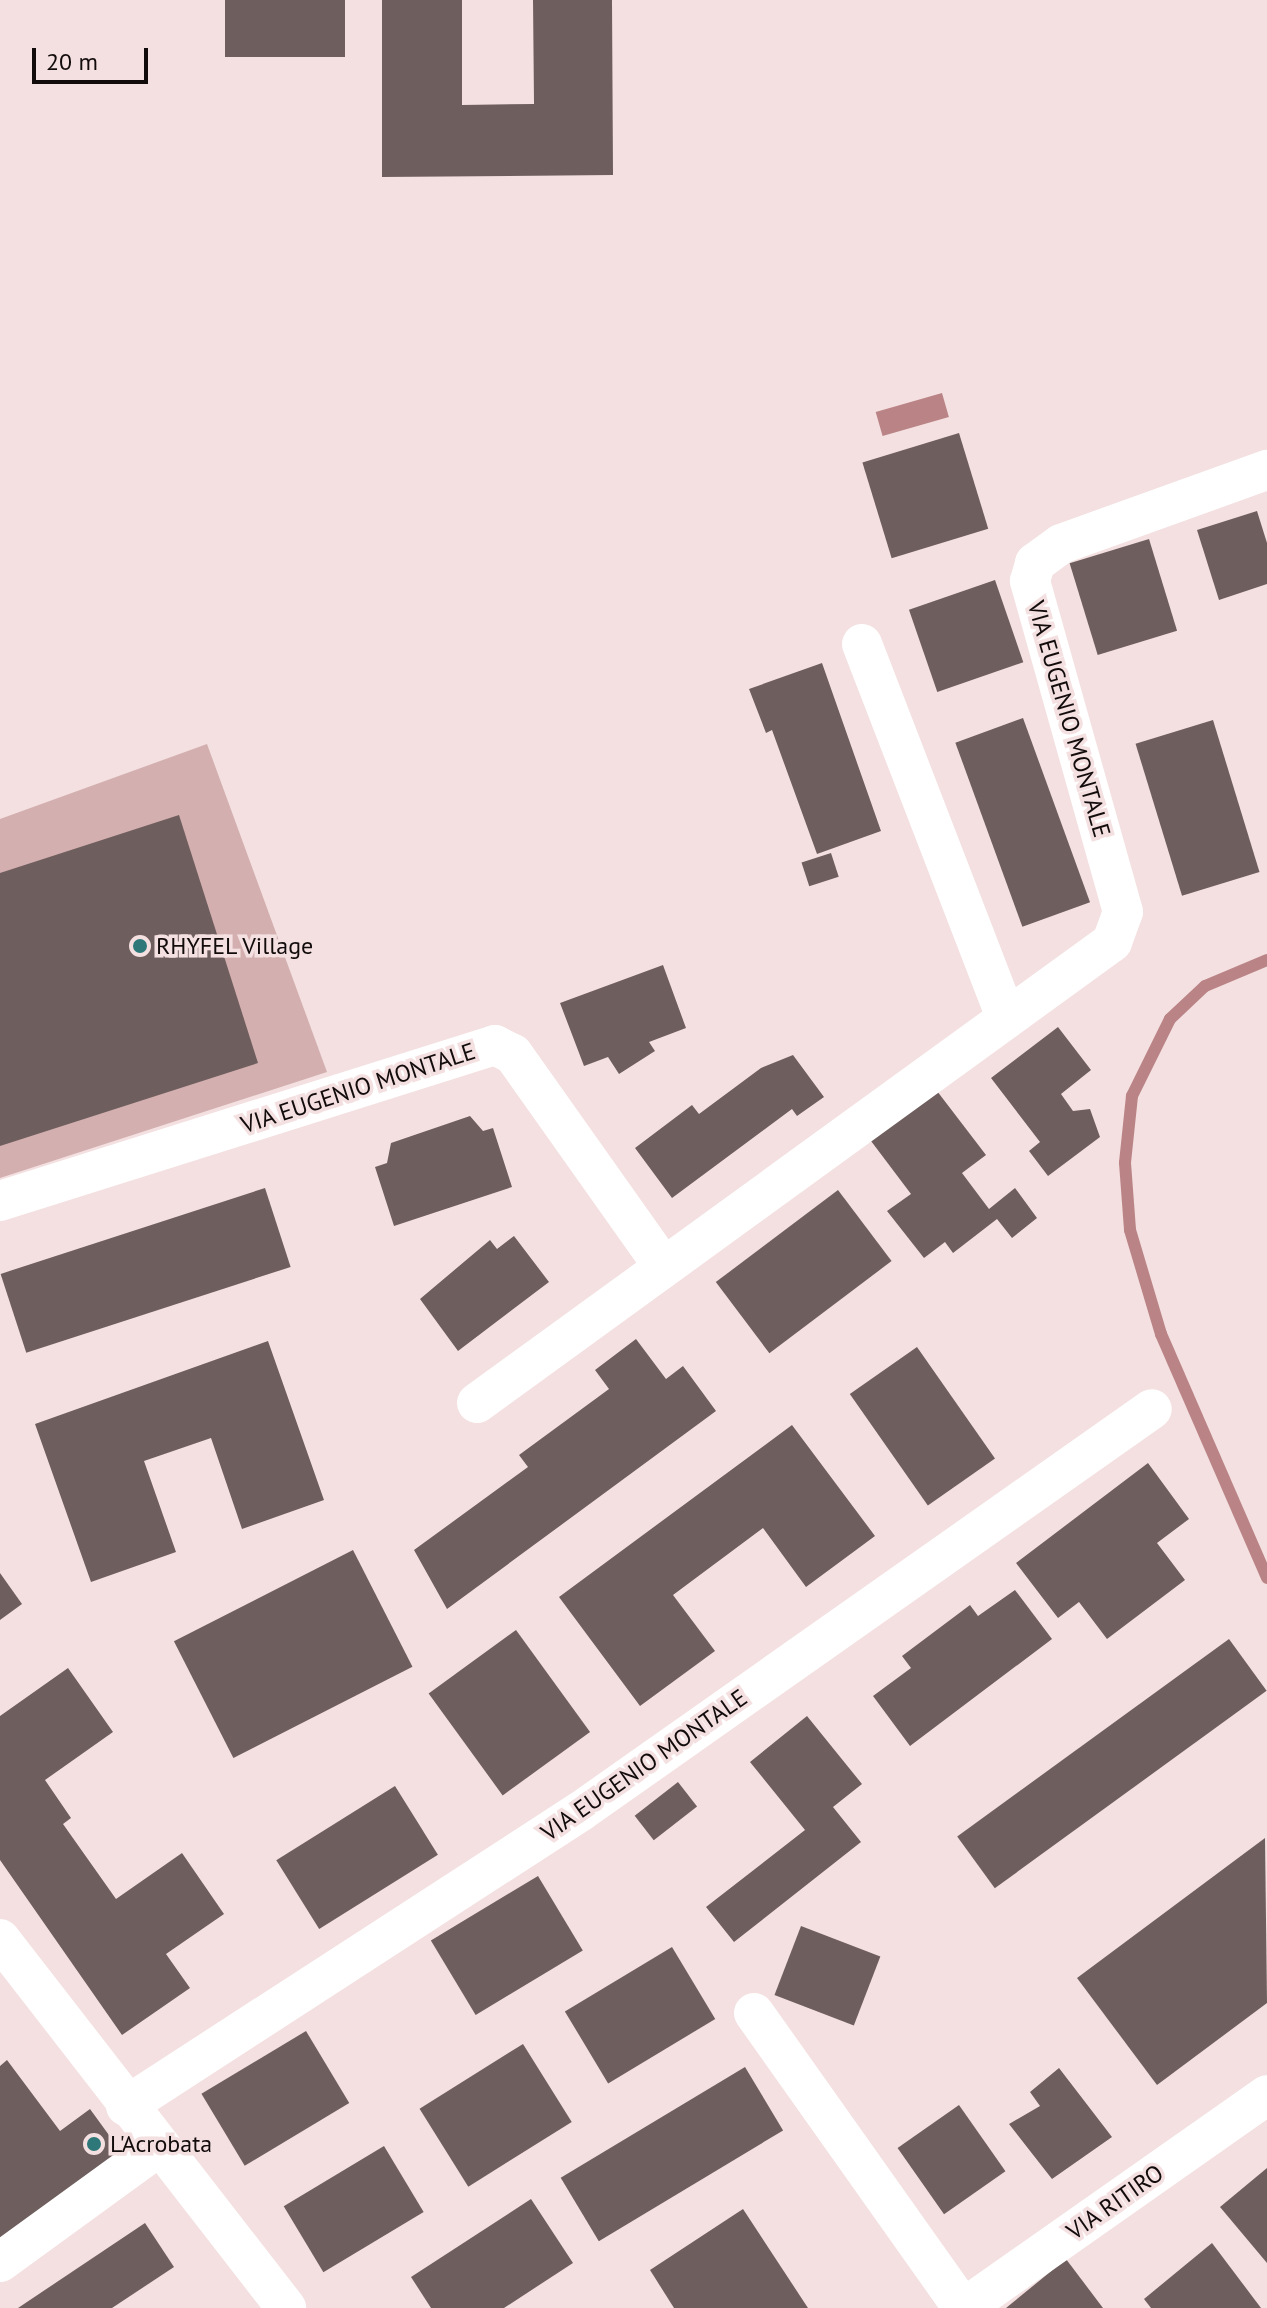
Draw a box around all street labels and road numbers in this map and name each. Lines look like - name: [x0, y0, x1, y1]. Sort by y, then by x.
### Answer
- street label: VIA EUGENIO MONTALE: [1021, 597, 1117, 841]
- street label: VIA EUGENIO MONTALE: [237, 1036, 479, 1140]
- street label: VIA EUGENIO MONTALE: [535, 1683, 753, 1847]
- street label: VIA RITIRO: [1061, 2158, 1169, 2246]

